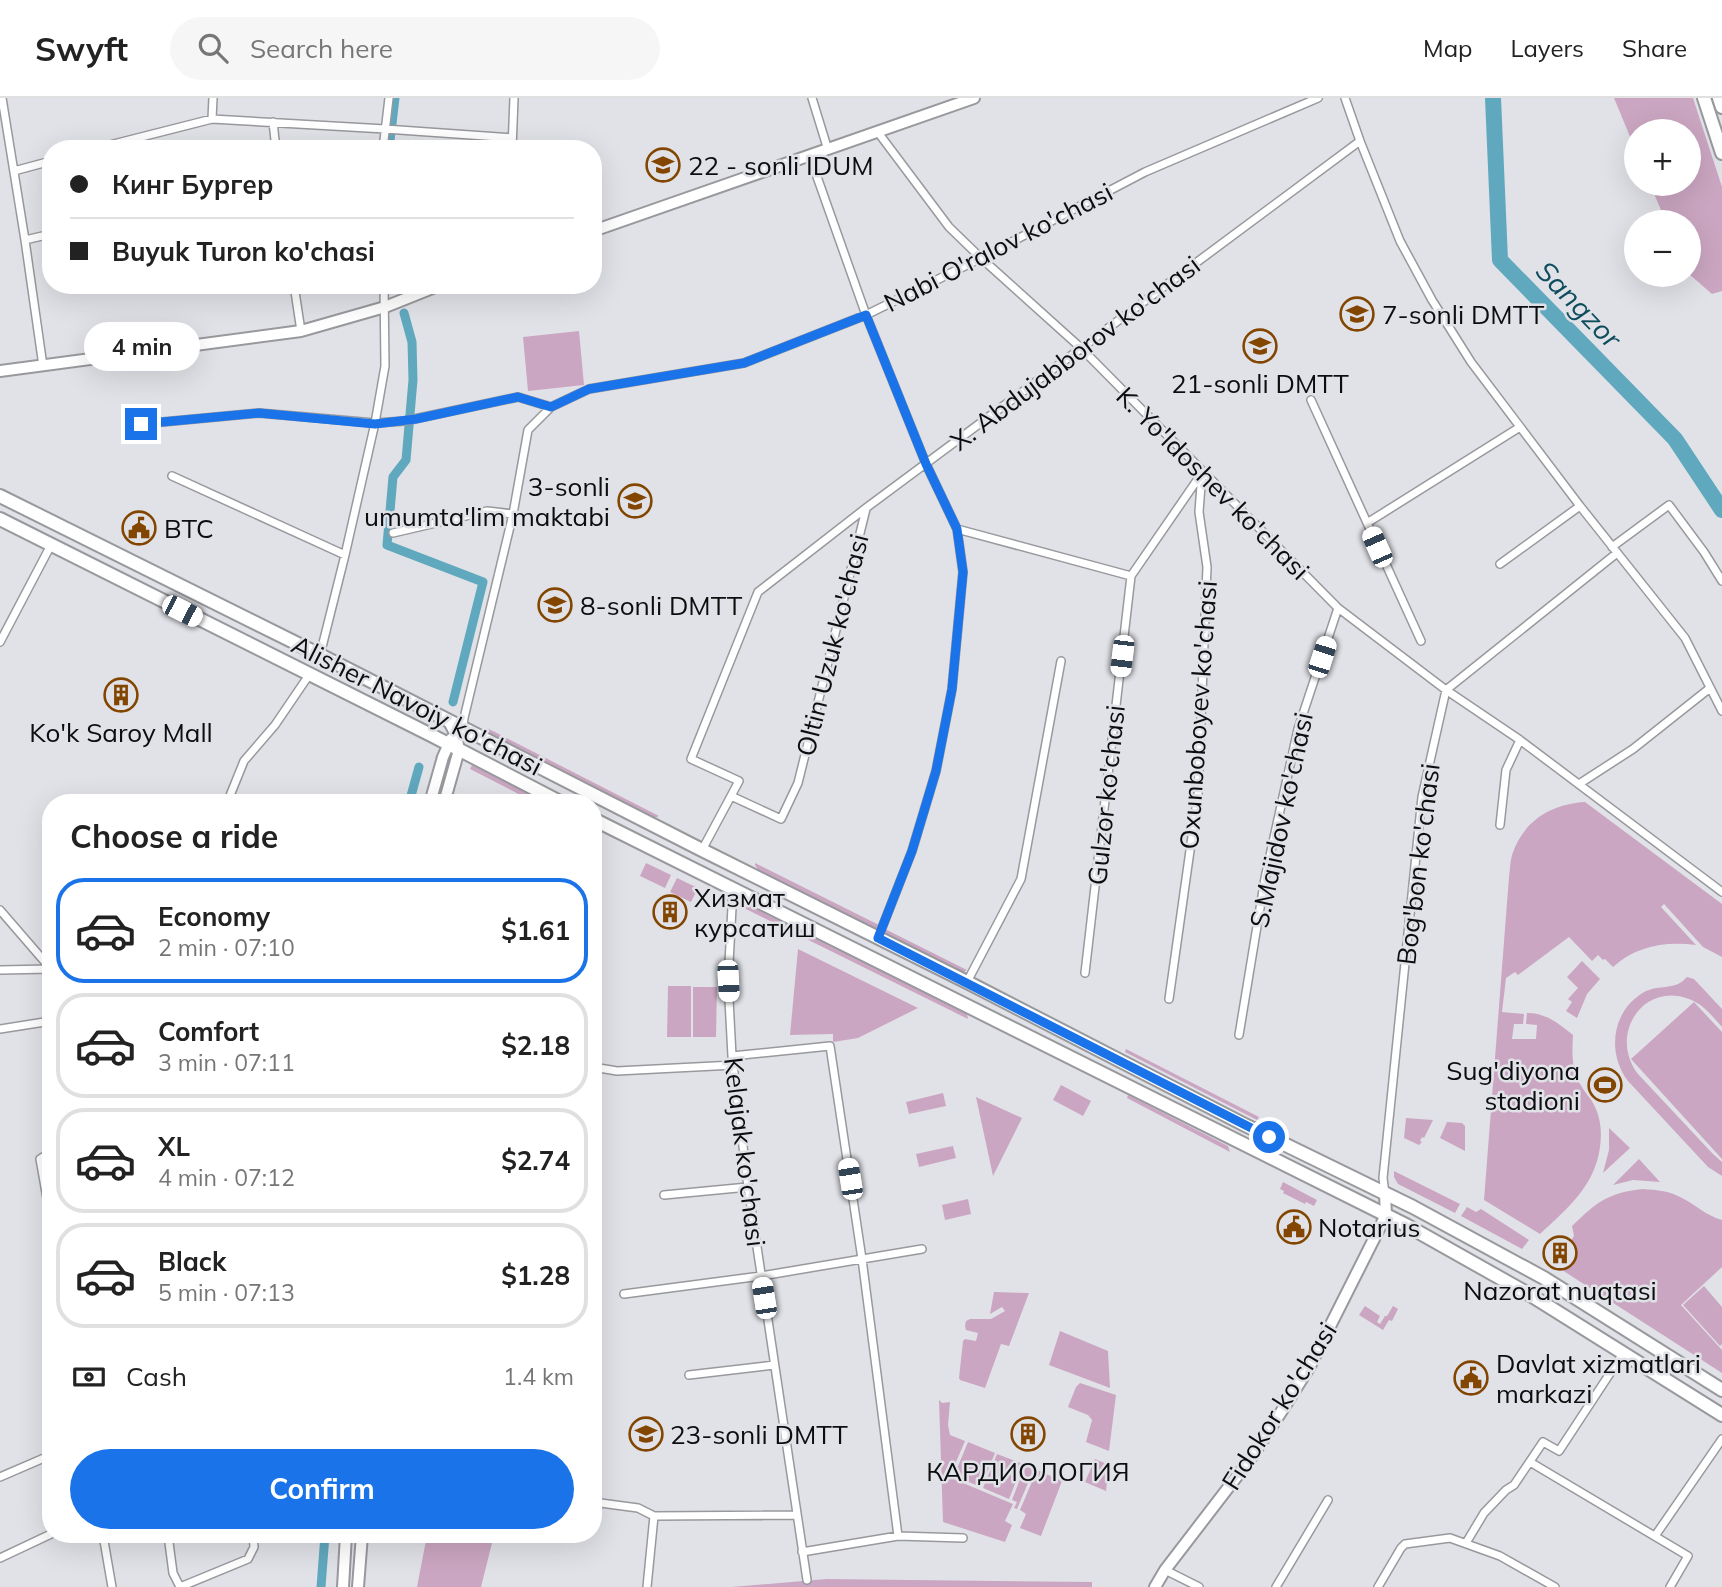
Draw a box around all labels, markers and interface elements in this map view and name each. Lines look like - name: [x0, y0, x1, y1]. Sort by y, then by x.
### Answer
- search box: [170, 17, 660, 80]
- text: Swyft: [35, 28, 128, 69]
- icon: search: [194, 29, 232, 67]
- text: Search here: [250, 32, 393, 65]
- text: Map: [1423, 33, 1472, 63]
- text: Layers: [1510, 33, 1584, 63]
- text: Share: [1622, 33, 1687, 63]
- map controls: [1624, 119, 1701, 287]
- button: +: [1624, 119, 1701, 196]
- school or university icon: 22 - sonli IDUM: [644, 146, 682, 184]
- place label: 22 - sonli IDUM: [688, 149, 873, 182]
- text: Кинг Бургер: [112, 168, 273, 201]
- street label: Nabi O'ralov ko'chasi: [878, 175, 1118, 319]
- button: −: [1624, 210, 1701, 287]
- text: Buyuk Turon ko'chasi: [112, 235, 375, 268]
- street label: X. Abdujabborov ko'chasi: [944, 248, 1206, 458]
- water label: Sangzor: [1529, 253, 1630, 356]
- school or university icon: 7-sonli DMTT: [1338, 295, 1376, 333]
- place label: 7-sonli DMTT: [1382, 298, 1545, 331]
- callout: 4 min: [83, 322, 199, 372]
- school or university icon: 21-sonli DMTT: [1241, 327, 1279, 365]
- text: 4 min: [112, 332, 172, 361]
- place label: 21-sonli DMTT: [1171, 367, 1349, 400]
- street label: K. Yo'ldoshev ko'chasi: [1110, 380, 1316, 586]
- route end: [125, 408, 157, 440]
- place label: 3-sonli umumta'lim maktabi: [364, 470, 610, 533]
- school or university icon: 3-sonli umumta'lim maktabi: [616, 482, 654, 520]
- public building icon: BTC: [120, 509, 158, 547]
- place label: BTC: [164, 512, 214, 545]
- car: [1359, 524, 1396, 570]
- street label: Oltin Uzuk ko'chasi: [788, 531, 876, 759]
- street label: Oxunboboyev ko'chasi: [1172, 579, 1224, 851]
- school or university icon: 8-sonli DMTT: [536, 586, 574, 624]
- place label: 8-sonli DMTT: [580, 589, 743, 622]
- car: [159, 592, 206, 630]
- street label: Alisher Navoiy ko'chasi: [286, 628, 548, 782]
- car: [1110, 634, 1135, 678]
- car: [1306, 634, 1339, 680]
- building icon: Ko'k Saroy Mall: [102, 676, 140, 714]
- street label: Gulzor ko'chasi: [1080, 703, 1132, 887]
- street label: S.Majidov ko'chasi: [1242, 709, 1320, 931]
- place label: Ko'k Saroy Mall: [29, 716, 213, 749]
- street label: Bog'bon ko'chasi: [1389, 761, 1447, 967]
- text: Choose a ride: [70, 816, 278, 856]
- place label: Хизмат курсатиш: [694, 881, 815, 944]
- building icon: Хизмат курсатиш: [651, 893, 689, 931]
- icon: car: [74, 899, 137, 962]
- text: Economy: [158, 900, 270, 933]
- text: $1.61: [501, 914, 570, 947]
- text: 2 min · 07:10: [158, 933, 295, 962]
- car: [717, 959, 740, 1003]
- icon: car: [74, 1014, 137, 1077]
- text: Comfort: [158, 1015, 259, 1048]
- text: $2.18: [501, 1029, 570, 1062]
- text: 3 min · 07:11: [158, 1048, 295, 1077]
- place label: Sug'diyona stadioni: [1446, 1054, 1580, 1117]
- street label: Kelajak ko'chasi: [717, 1055, 773, 1249]
- sports icon: Sug'diyona stadioni: [1586, 1066, 1624, 1104]
- route start: [1253, 1121, 1285, 1153]
- icon: car: [74, 1129, 137, 1192]
- text: XL: [158, 1130, 190, 1163]
- text: $2.74: [501, 1144, 570, 1177]
- car: [837, 1157, 864, 1201]
- text: 4 min · 07:12: [158, 1163, 295, 1192]
- public building icon: Notarius: [1275, 1208, 1313, 1246]
- place label: Notarius: [1318, 1211, 1420, 1244]
- building icon: Nazorat nuqtasi: [1541, 1234, 1579, 1272]
- icon: car: [74, 1244, 137, 1307]
- text: Black: [158, 1245, 226, 1278]
- text: $1.28: [501, 1259, 570, 1292]
- place label: Nazorat nuqtasi: [1463, 1274, 1657, 1307]
- car: [751, 1276, 778, 1320]
- text: 5 min · 07:13: [158, 1278, 295, 1307]
- street label: Fidokor ko'chasi: [1214, 1316, 1344, 1496]
- place label: Davlat xizmatlari markazi: [1496, 1347, 1701, 1410]
- icon: cash: [70, 1358, 108, 1396]
- public building icon: Davlat xizmatlari markazi: [1452, 1359, 1490, 1397]
- text: Cash: [126, 1360, 187, 1393]
- text: 1.4 km: [503, 1362, 574, 1391]
- school or university icon: 23-sonli DMTT: [627, 1415, 665, 1453]
- building icon: КАРДИОЛОГИЯ: [1009, 1415, 1047, 1453]
- place label: 23-sonli DMTT: [670, 1418, 848, 1451]
- button: Confirm: [70, 1449, 574, 1529]
- place label: КАРДИОЛОГИЯ: [926, 1455, 1130, 1488]

